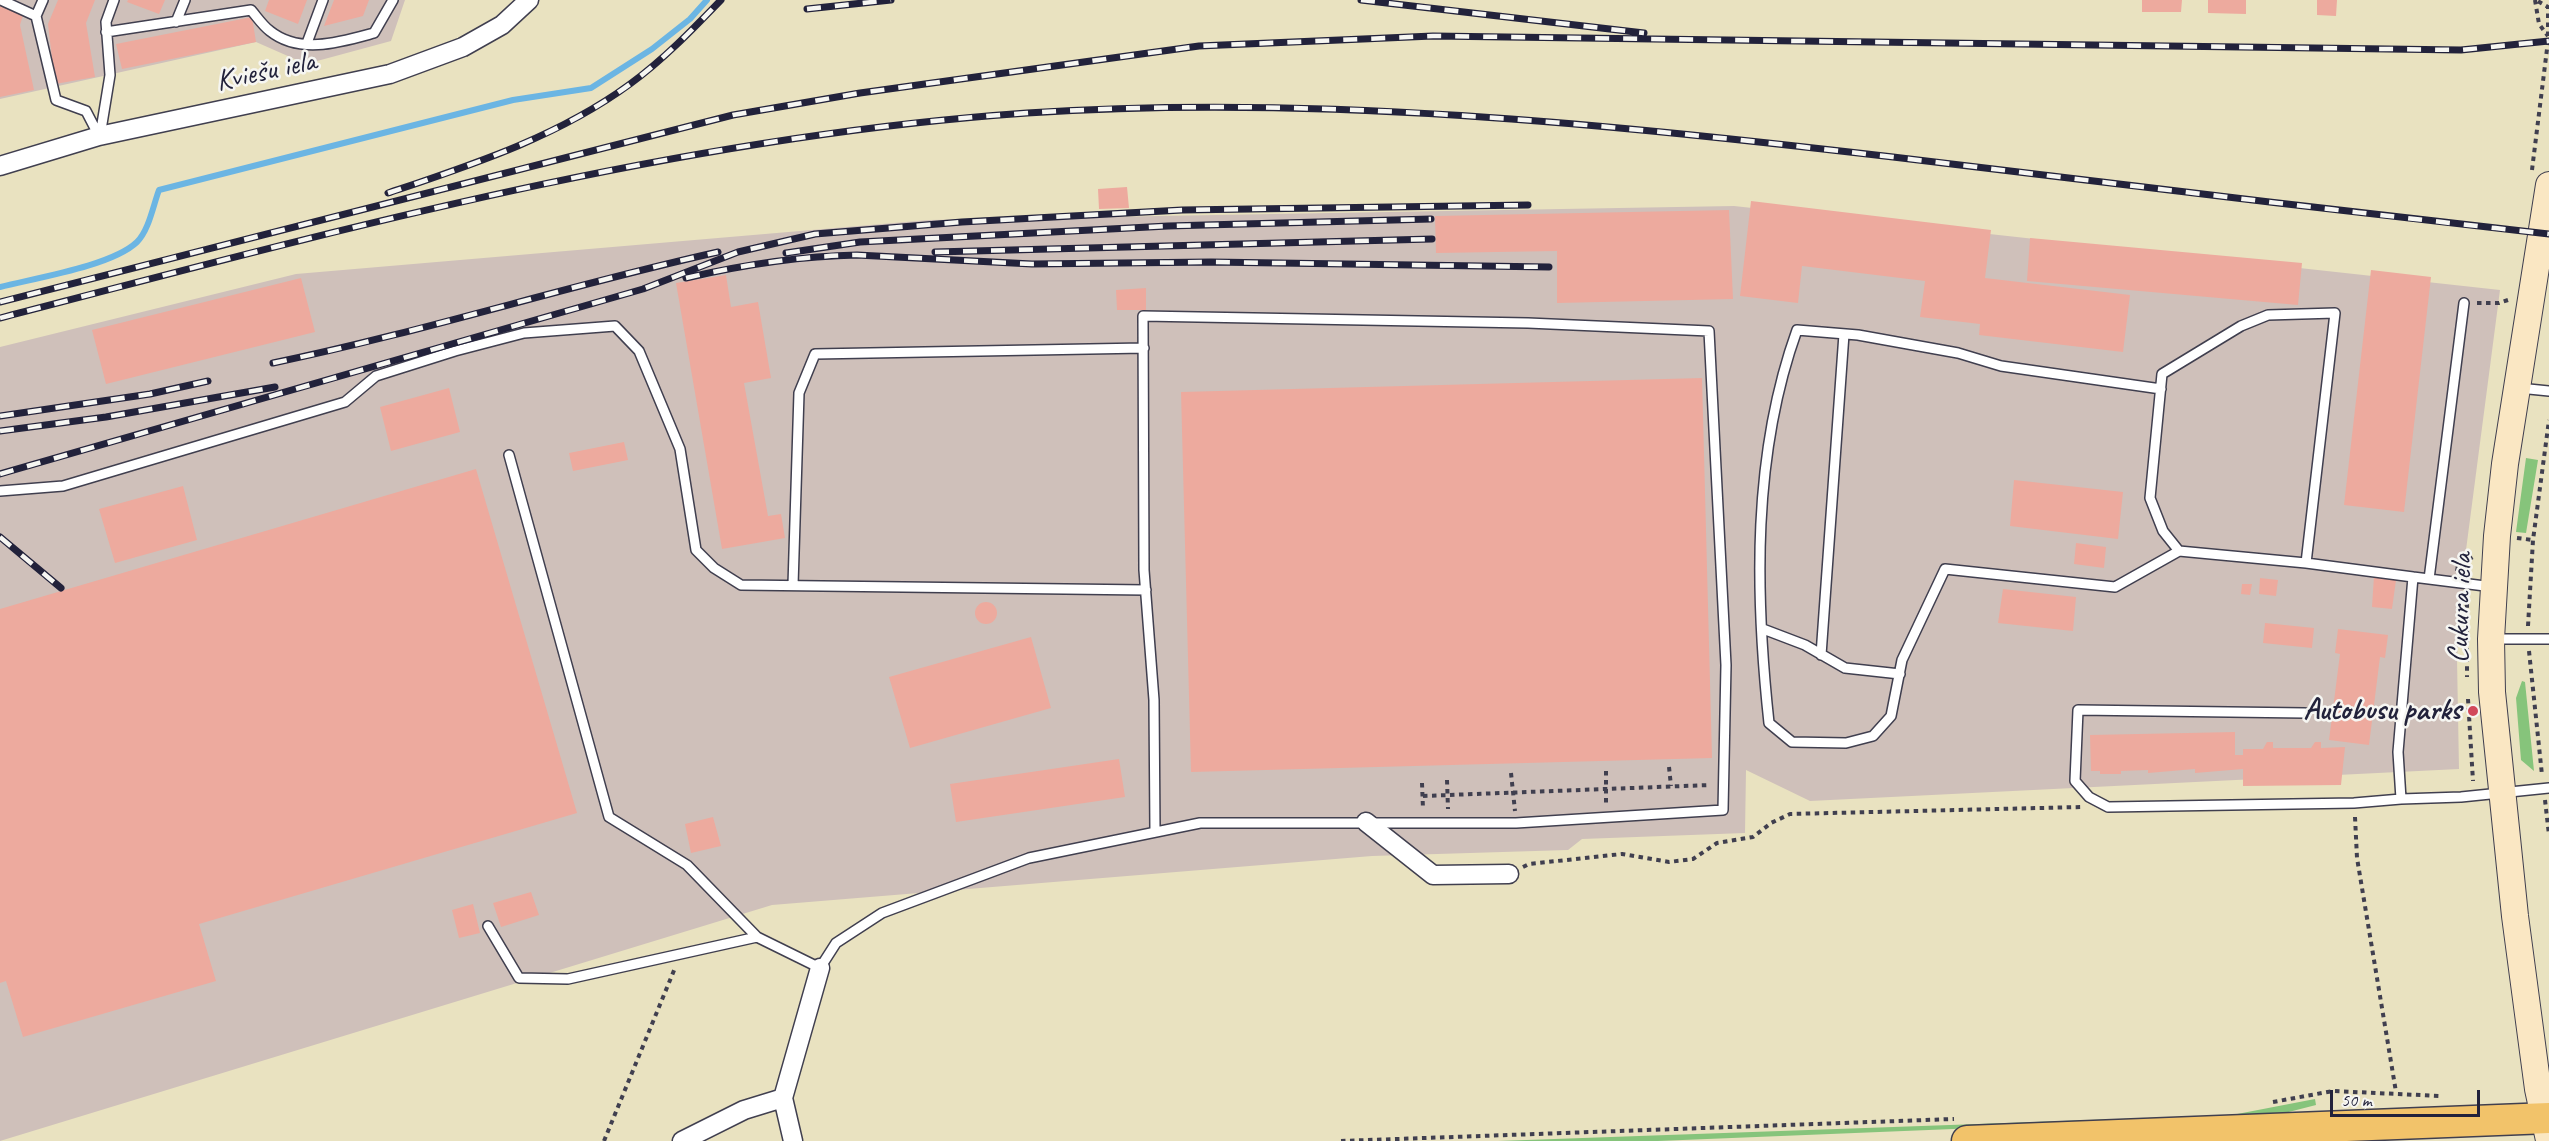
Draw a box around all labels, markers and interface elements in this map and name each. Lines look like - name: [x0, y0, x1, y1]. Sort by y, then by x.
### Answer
- street label: Kviešu iela: [213, 44, 319, 100]
- street label: Cukura iela: [2441, 552, 2481, 664]
- place label: Autobusu parks: [2304, 693, 2461, 729]
- marker: Autobusu parks: [2466, 704, 2480, 718]
- scale bar: [2333, 1078, 2483, 1116]
- text: 50 m: [2341, 1089, 2372, 1111]

